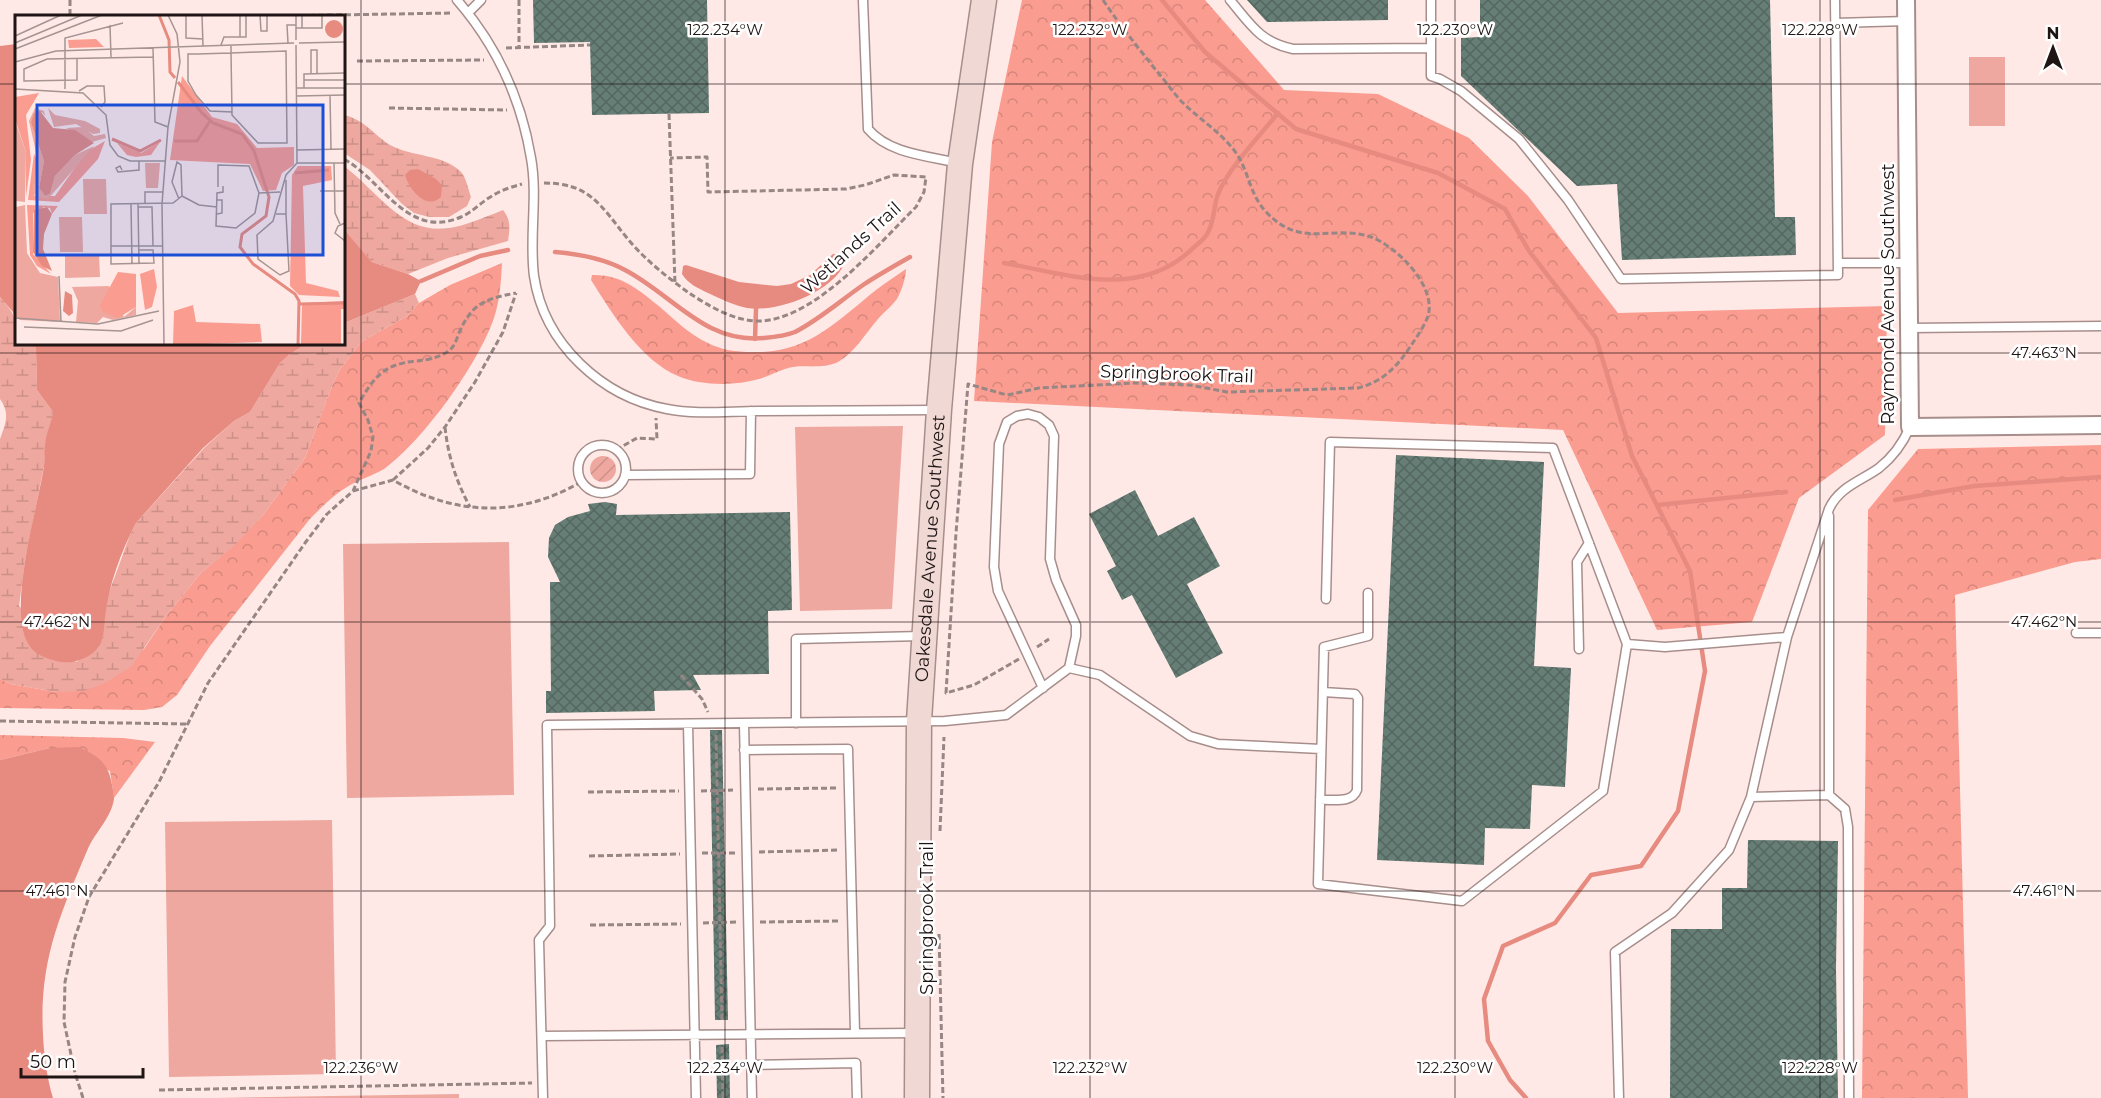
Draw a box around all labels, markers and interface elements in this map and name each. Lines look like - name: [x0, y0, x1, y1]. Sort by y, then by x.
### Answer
- inset map: [15, 15, 345, 345]
- north arrow: [2023, 18, 2083, 78]
- text: 122.234°W: [687, 20, 763, 39]
- text: 122.232°W: [1053, 20, 1128, 39]
- text: 122.230°W: [1417, 20, 1493, 39]
- text: 122.228°W: [1782, 20, 1858, 39]
- text: N: [2047, 24, 2059, 43]
- street label: Raymond Avenue Southwest: [1877, 163, 1899, 425]
- street label: Wetlands Trail: [796, 197, 906, 299]
- text: 47.463°N: [2011, 343, 2077, 362]
- street label: Springbrook Trail: [1100, 360, 1254, 388]
- street label: Oakesdale Avenue Southwest: [911, 414, 950, 683]
- text: 47.462°N: [24, 612, 90, 631]
- text: 47.462°N: [2011, 612, 2077, 631]
- street label: Springbrook Trail: [916, 841, 938, 995]
- text: 47.461°N: [25, 881, 89, 900]
- text: 47.461°N: [2012, 881, 2076, 900]
- scale bar: [21, 1041, 142, 1079]
- text: 50 m: [30, 1051, 76, 1073]
- text: 122.236°W: [323, 1058, 399, 1077]
- text: 122.234°W: [687, 1058, 763, 1077]
- text: 122.232°W: [1053, 1058, 1128, 1077]
- text: 122.230°W: [1417, 1058, 1493, 1077]
- text: 122.228°W: [1782, 1058, 1858, 1077]

